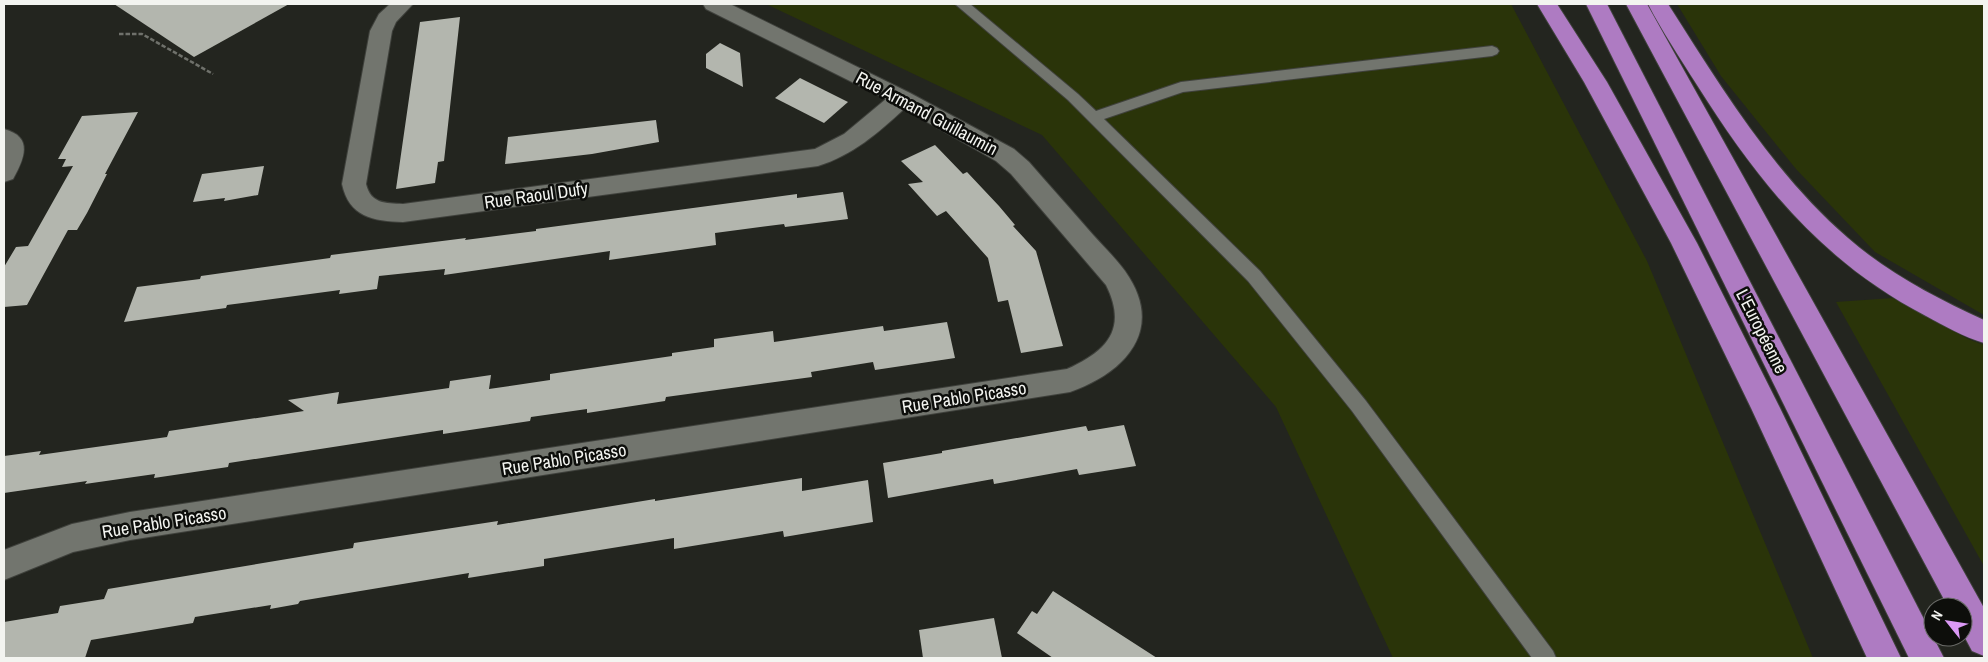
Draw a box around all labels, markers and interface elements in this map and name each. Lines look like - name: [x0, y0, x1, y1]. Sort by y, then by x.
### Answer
- street label: Rue Armand Guillaumin: [852, 65, 1002, 161]
- street label: Rue Raoul Dufy: [483, 175, 590, 215]
- street label: L'Européenne: [1730, 285, 1794, 377]
- street label: Rue Pablo Picasso: [900, 375, 1028, 419]
- street label: Rue Pablo Picasso: [500, 437, 628, 481]
- street label: Rue Pablo Picasso: [100, 500, 228, 544]
- north arrow: [1923, 597, 1973, 647]
- text: N: [1927, 607, 1947, 624]

